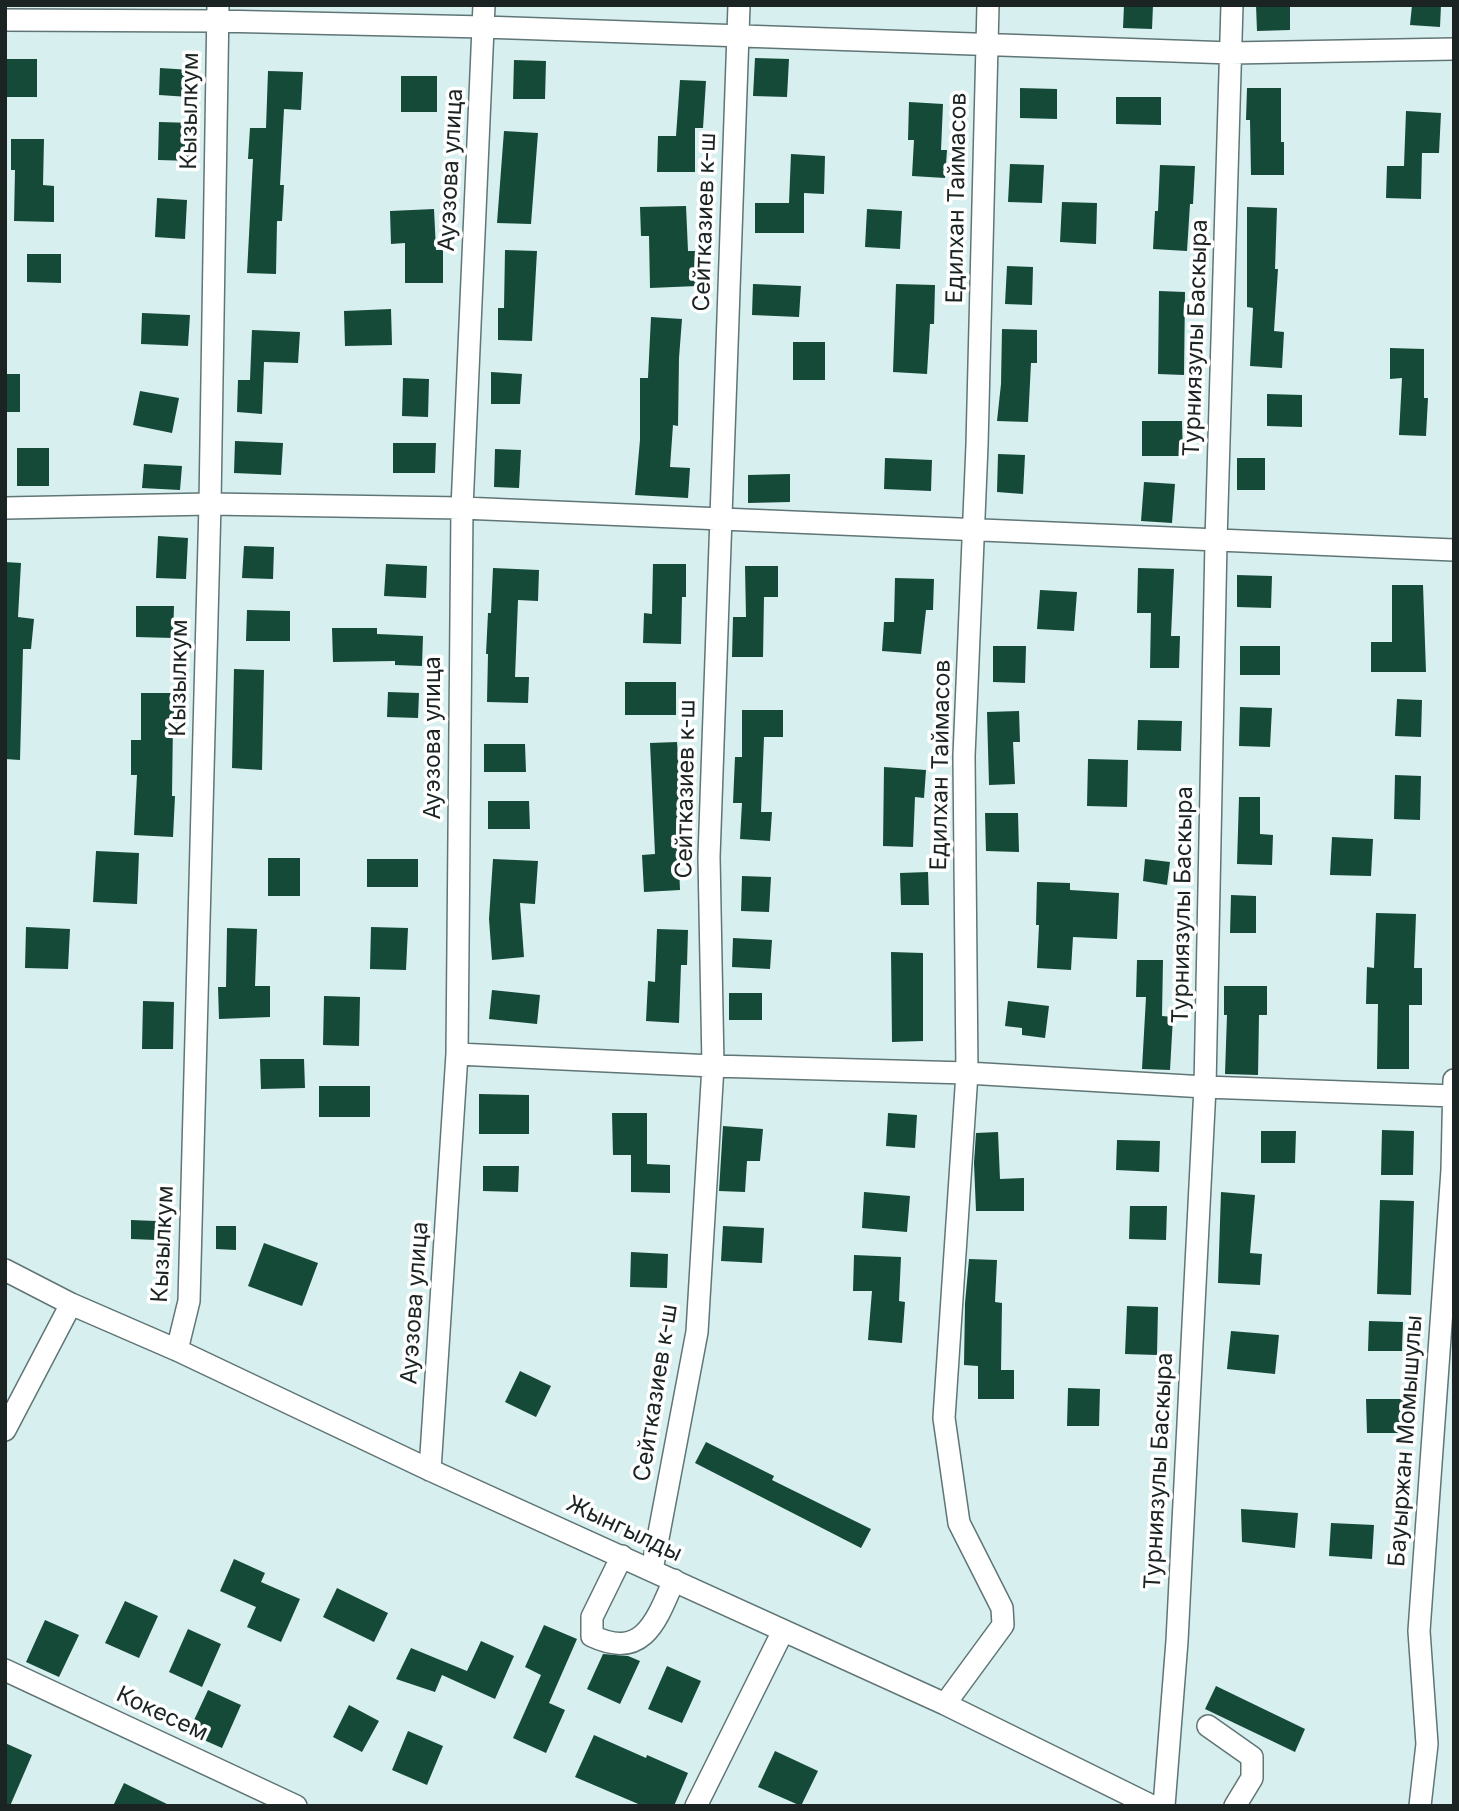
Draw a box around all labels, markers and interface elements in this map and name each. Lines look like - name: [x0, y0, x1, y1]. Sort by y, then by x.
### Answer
- street label: Кызылкум: [175, 52, 205, 170]
- street label: Ауэзова улица: [433, 88, 469, 252]
- street label: Едилхан Таймасов: [941, 92, 973, 304]
- street label: Сейтказиев к-ш: [688, 132, 722, 312]
- street label: Турниязулы Баскыра: [1178, 219, 1214, 457]
- street label: Кызылкум: [164, 619, 194, 737]
- street label: Ауэзова улица: [419, 656, 447, 820]
- street label: Едилхан Таймасов: [925, 659, 957, 871]
- street label: Сейтказиев к-ш: [671, 699, 701, 879]
- street label: Турниязулы Баскыра: [1167, 786, 1199, 1024]
- street label: Кызылкум: [146, 1185, 180, 1303]
- street label: Ауэзова улица: [396, 1221, 434, 1385]
- street label: Сейтказиев к-ш: [628, 1302, 684, 1484]
- street label: Бауыржан Момышулы: [1383, 1314, 1429, 1568]
- street label: Турниязулы Баскыра: [1139, 1352, 1179, 1590]
- street label: Жынгылды: [562, 1490, 686, 1568]
- street label: Кокесем: [112, 1681, 212, 1747]

